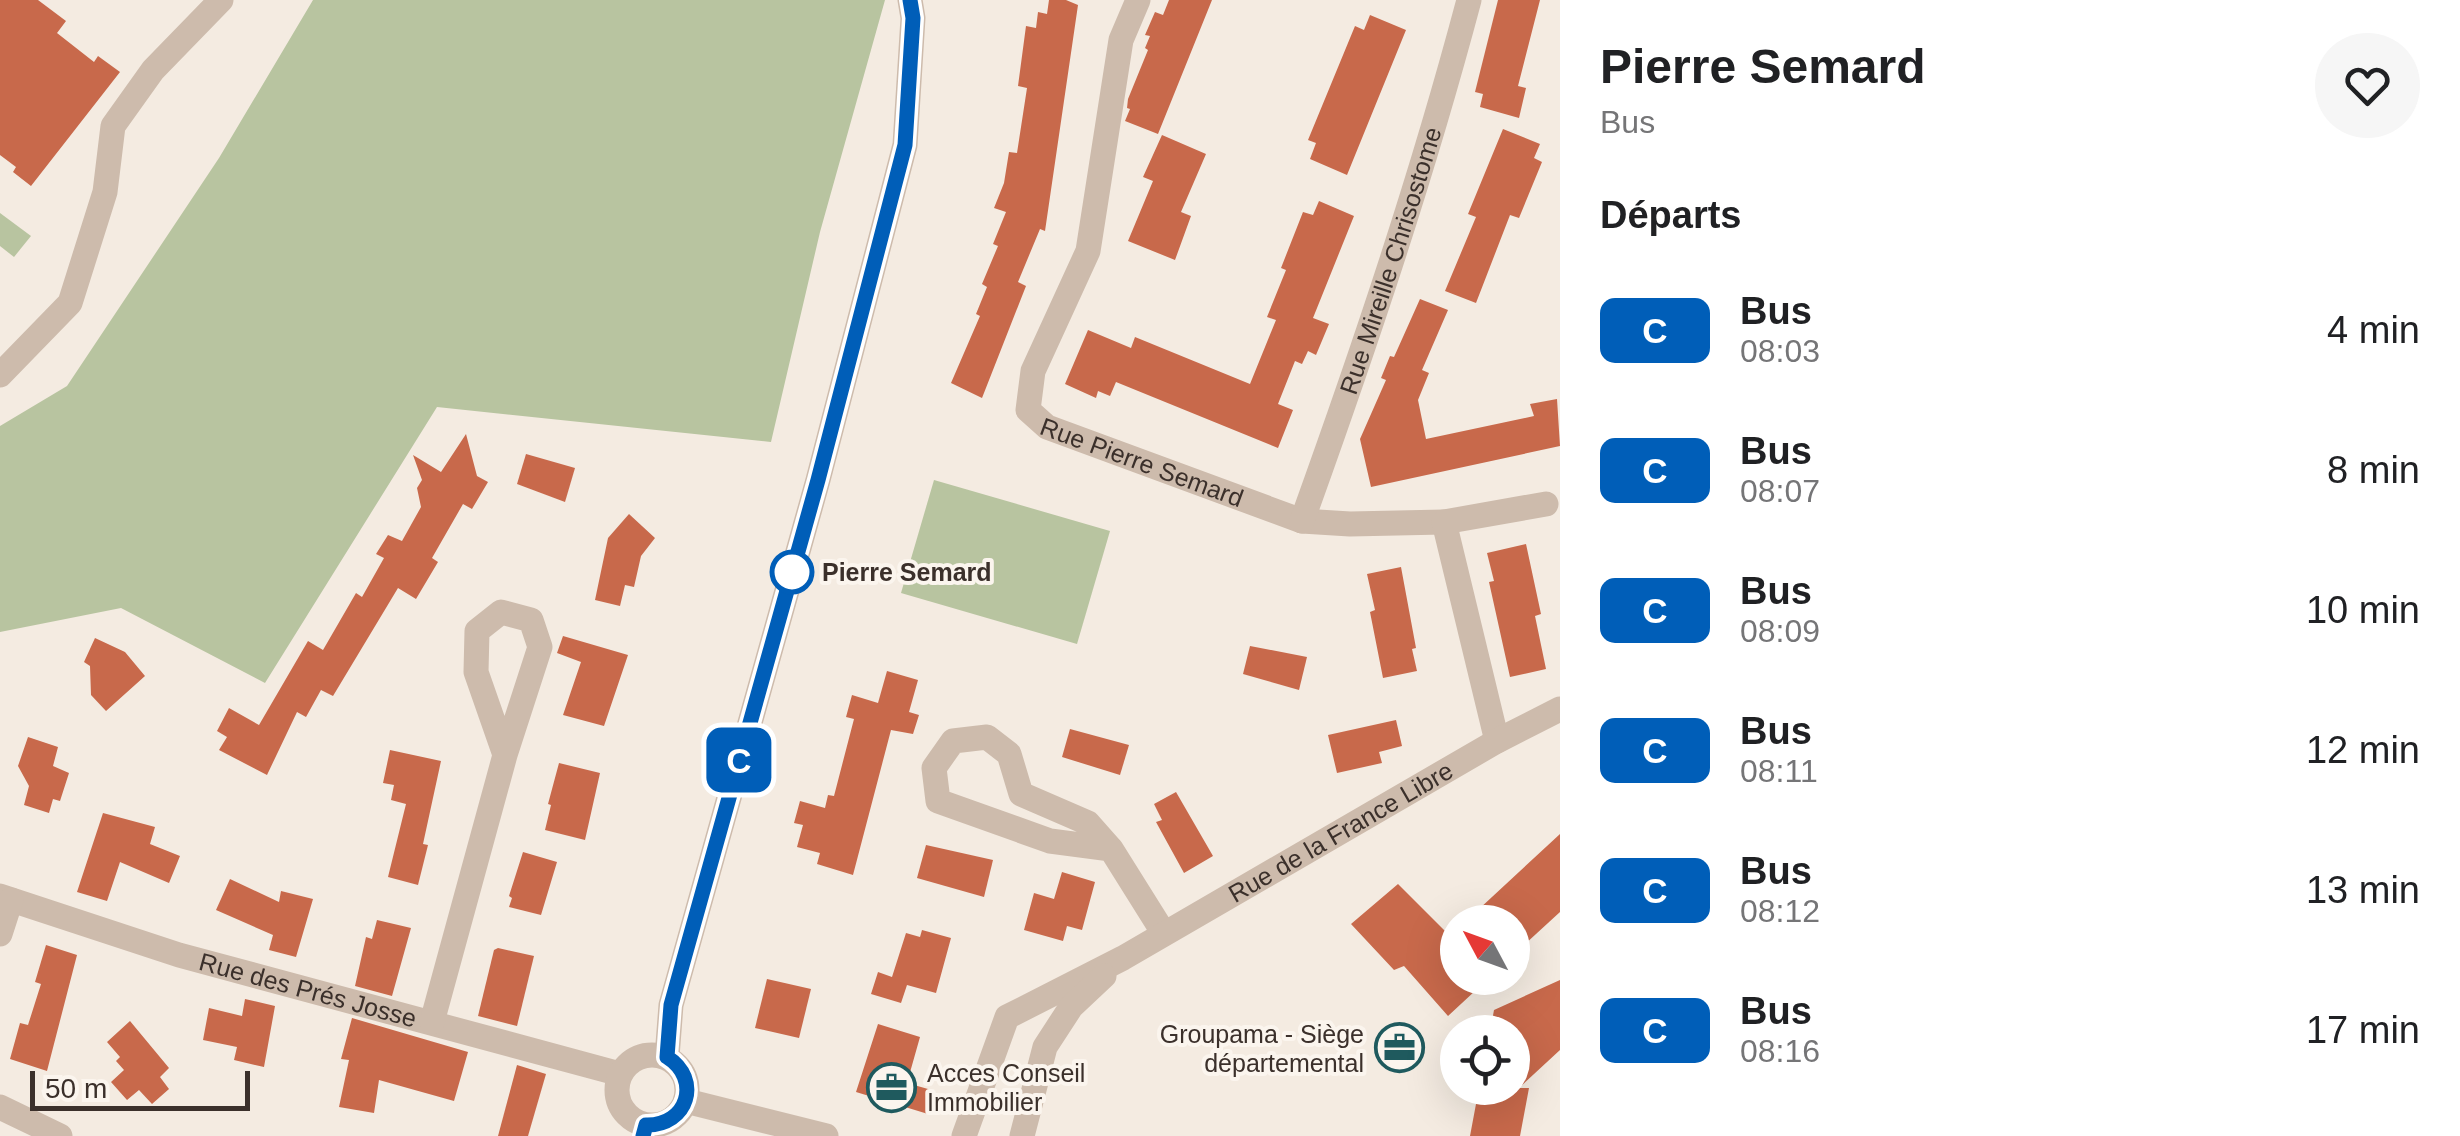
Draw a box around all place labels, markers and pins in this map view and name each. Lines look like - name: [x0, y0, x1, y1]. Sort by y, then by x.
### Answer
- marker: Pierre Semard: [771, 551, 813, 593]
- place label: Pierre Semard: [822, 558, 992, 586]
- place label: Groupama - Siège départemental: [1160, 1020, 1364, 1077]
- office icon: Groupama - Siège départemental: [1373, 1022, 1425, 1074]
- place label: Acces Conseil Immobilier: [927, 1059, 1085, 1116]
- office icon: Acces Conseil Immobilier: [866, 1061, 918, 1113]

